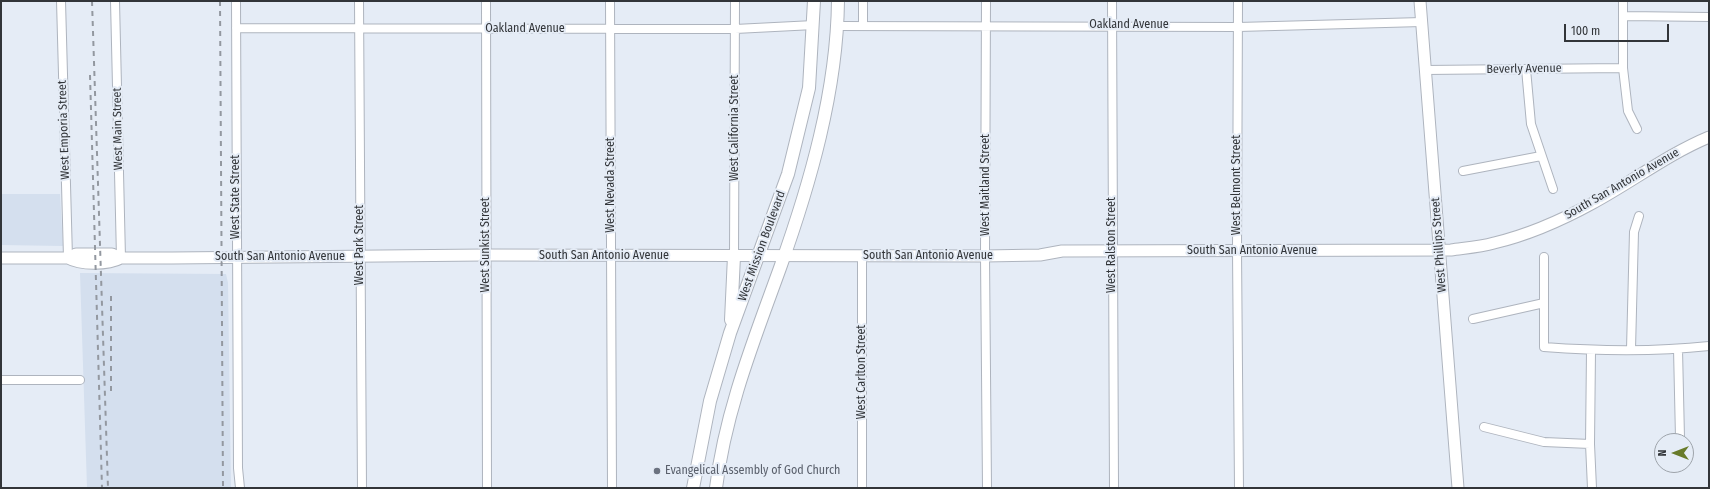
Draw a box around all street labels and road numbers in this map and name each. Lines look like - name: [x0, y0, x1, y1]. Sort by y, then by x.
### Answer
- street label: Oakland Avenue: [1089, 18, 1169, 32]
- street label: Oakland Avenue: [485, 22, 565, 36]
- street label: Beverly Avenue: [1486, 61, 1562, 77]
- street label: West California Street: [728, 75, 742, 181]
- street label: West Emporia Street: [55, 80, 73, 180]
- street label: West Main Street: [110, 88, 126, 170]
- street label: West Maitland Street: [979, 134, 993, 236]
- street label: West Belmont Street: [1230, 135, 1244, 235]
- street label: West Nevada Street: [604, 137, 618, 233]
- street label: South San Antonio Avenue: [1562, 145, 1682, 223]
- street label: West State Street: [229, 155, 243, 239]
- street label: West Mission Boulevard: [735, 189, 789, 303]
- street label: West Sunkist Street: [479, 197, 493, 293]
- street label: West Ralston Street: [1105, 197, 1119, 293]
- street label: West Phillips Street: [1428, 197, 1450, 293]
- street label: West Park Street: [353, 205, 367, 285]
- street label: South San Antonio Avenue: [1187, 244, 1317, 258]
- street label: South San Antonio Avenue: [539, 249, 669, 263]
- street label: South San Antonio Avenue: [863, 249, 993, 263]
- street label: South San Antonio Avenue: [215, 250, 345, 264]
- street label: West Carlton Street: [855, 325, 869, 419]

